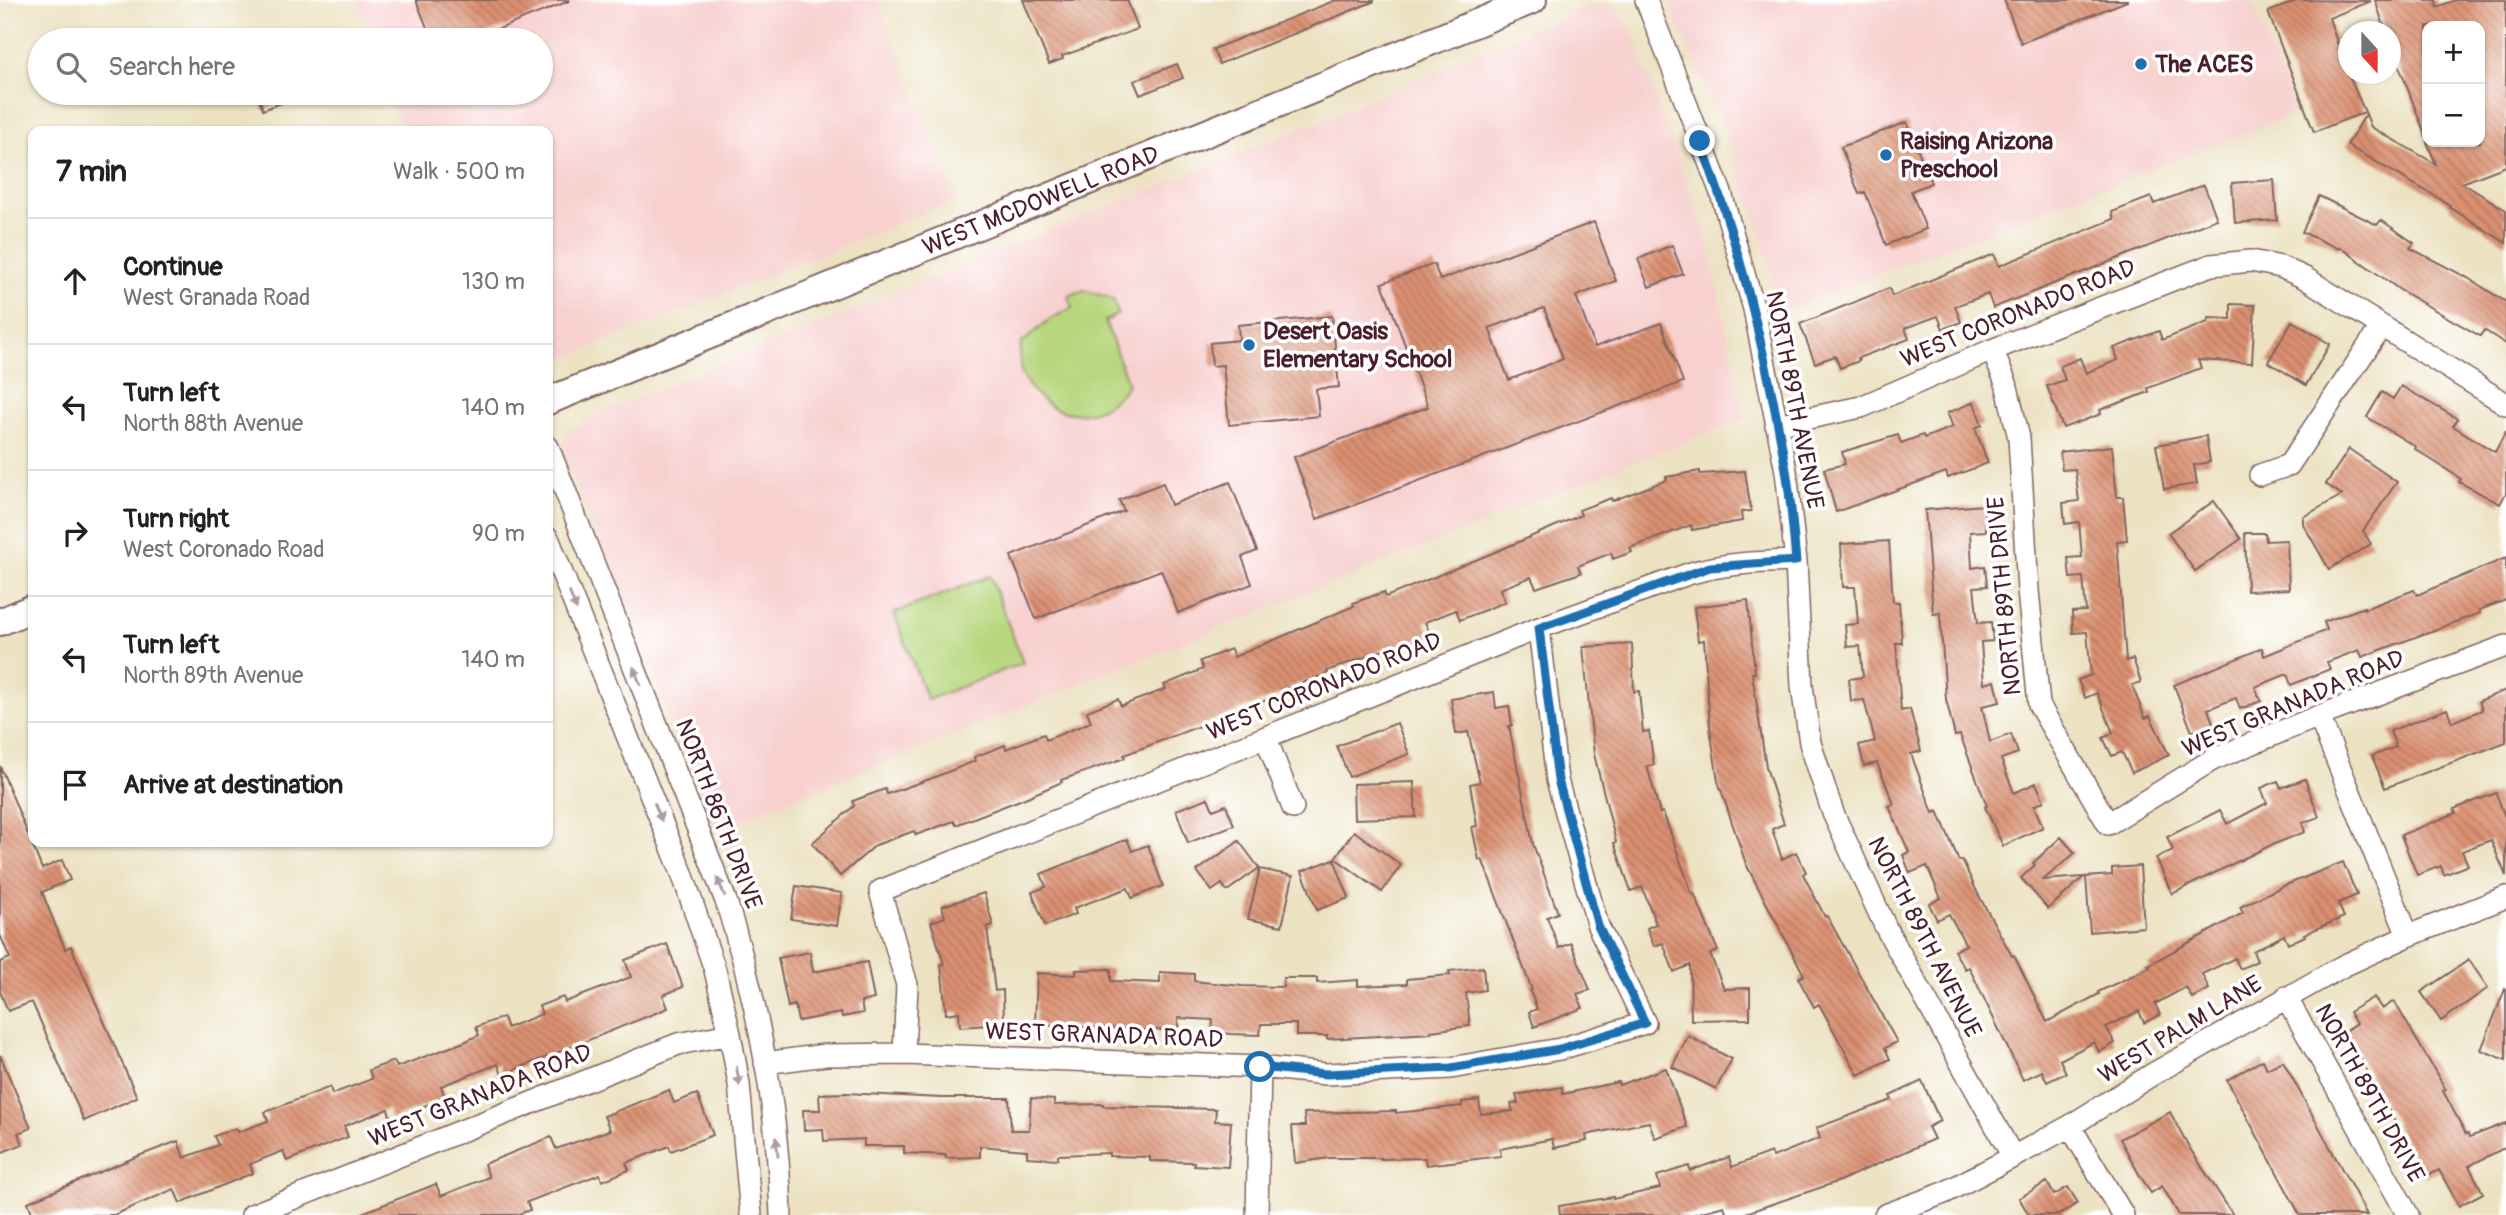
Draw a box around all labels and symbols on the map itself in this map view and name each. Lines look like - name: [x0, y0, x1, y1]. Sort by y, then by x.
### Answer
- north arrow: [2338, 21, 2401, 84]
- place label: The ACES: [2154, 50, 2253, 79]
- marker: The ACES: [2133, 56, 2149, 72]
- route end: [1684, 125, 1715, 156]
- place label: Raising Arizona Preschool: [1900, 127, 2053, 184]
- street label: WEST MCDOWELL ROAD: [918, 140, 1163, 262]
- marker: Raising Arizona Preschool: [1878, 147, 1894, 163]
- street label: WEST CORONADO ROAD: [1896, 253, 2140, 374]
- street label: NORTH 89TH AVENUE: [1759, 289, 1830, 512]
- place label: Desert Oasis Elementary School: [1263, 317, 1453, 374]
- marker: Desert Oasis Elementary School: [1241, 337, 1257, 353]
- street label: NORTH 89TH DRIVE: [1981, 495, 2028, 697]
- one-way arrow: [568, 591, 579, 612]
- street label: WEST CORONADO ROAD: [1202, 626, 1446, 747]
- street label: WEST GRANADA ROAD: [2178, 644, 2409, 763]
- one-way arrow: [632, 665, 643, 686]
- street label: NORTH 86TH DRIVE: [669, 715, 768, 913]
- one-way arrow: [652, 802, 663, 823]
- street label: NORTH 89TH AVENUE: [1861, 832, 1988, 1043]
- one-way arrow: [715, 877, 726, 898]
- street label: WEST PALM LANE: [2093, 969, 2267, 1090]
- street label: NORTH 89TH DRIVE: [2308, 999, 2431, 1188]
- street label: WEST GRANADA ROAD: [984, 1017, 1224, 1054]
- street label: WEST GRANADA ROAD: [364, 1037, 596, 1154]
- route start: [1244, 1051, 1275, 1082]
- one-way arrow: [732, 1065, 743, 1087]
- one-way arrow: [771, 1136, 782, 1158]

